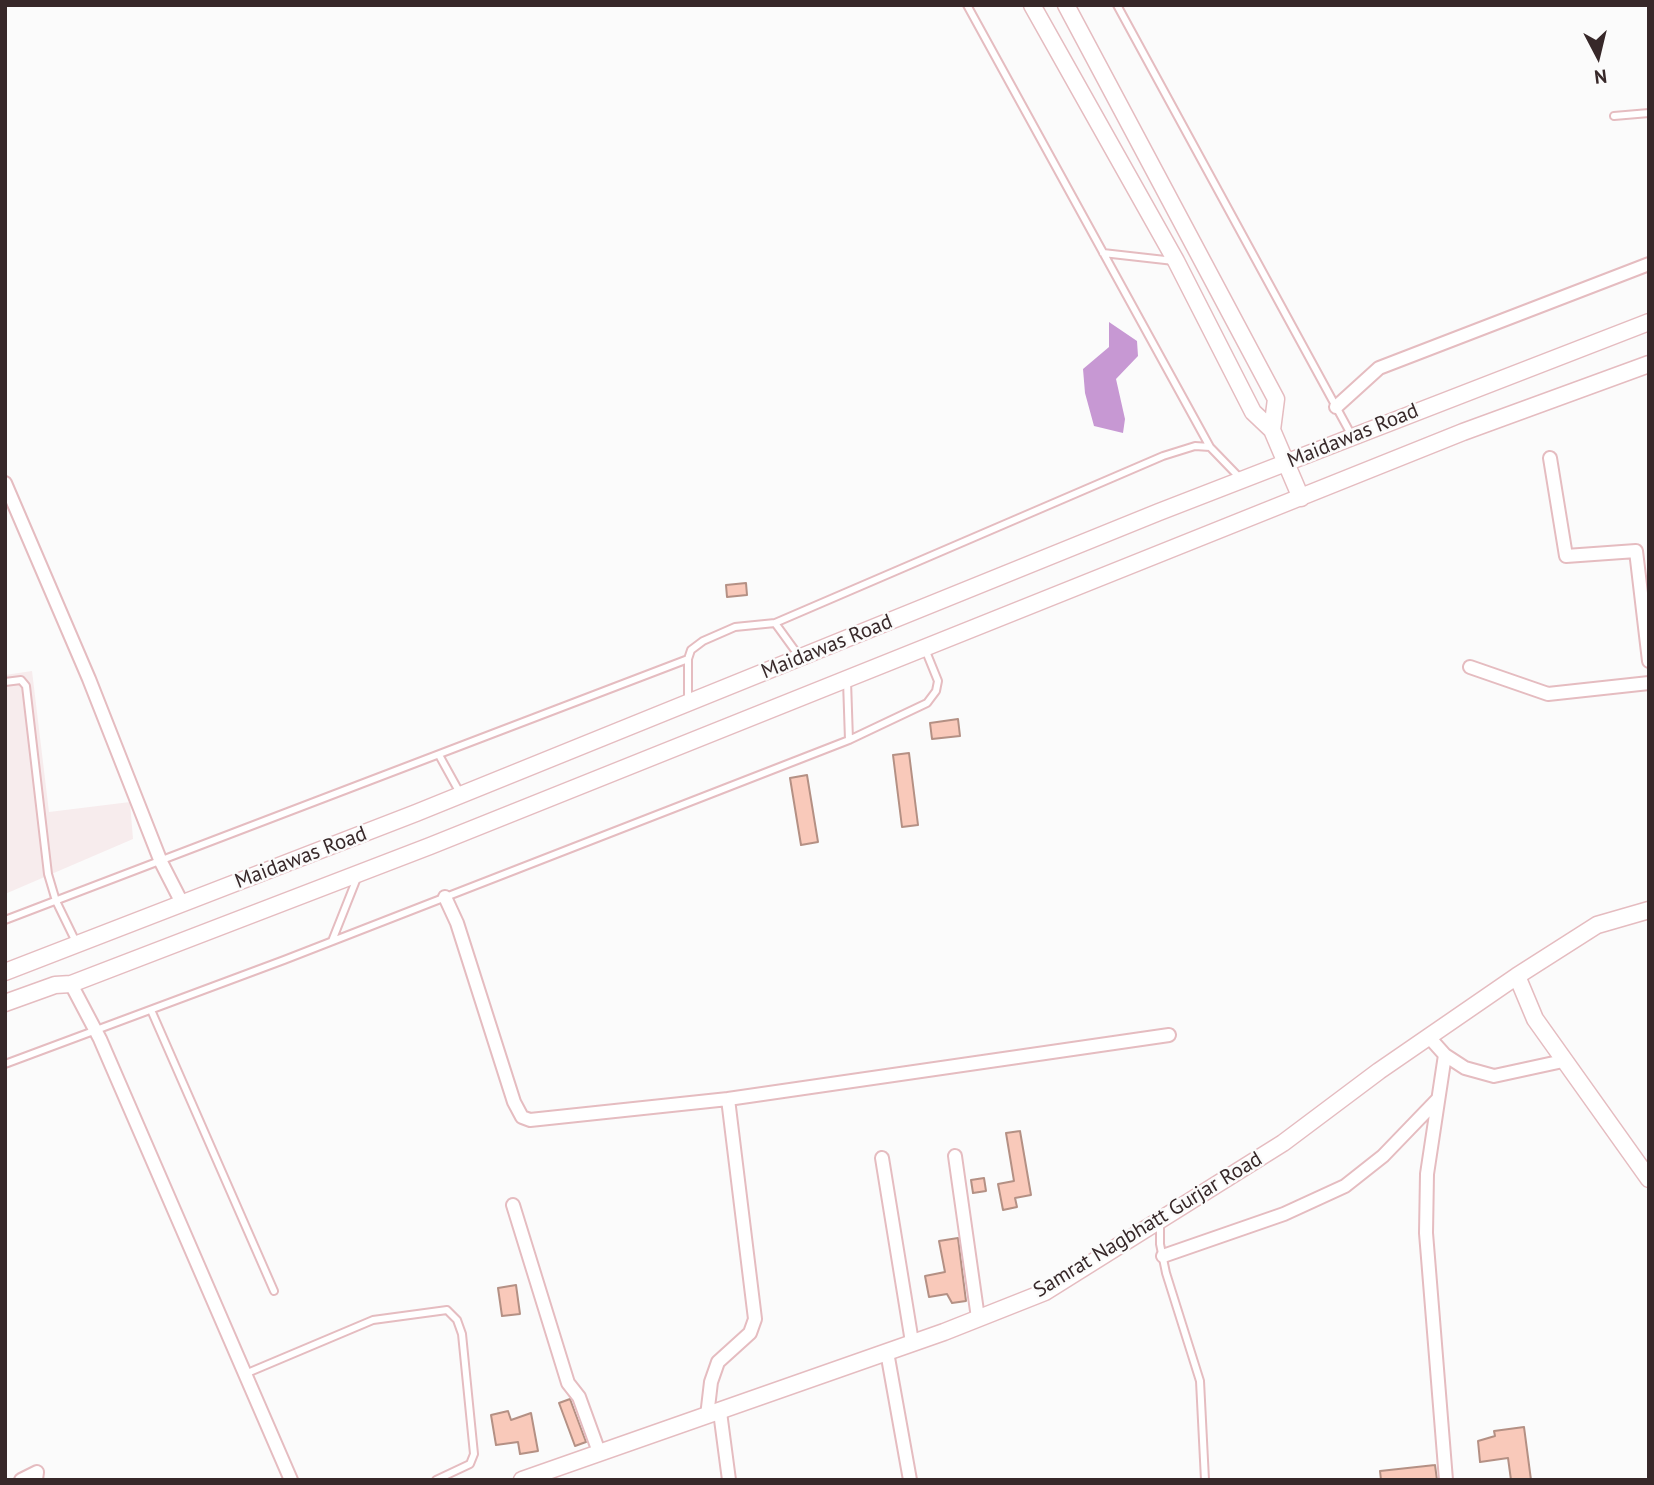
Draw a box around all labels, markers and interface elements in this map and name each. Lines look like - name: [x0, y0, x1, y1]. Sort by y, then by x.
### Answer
- north arrow: [1563, 21, 1633, 91]
- text: N: [1593, 64, 1608, 90]
- street label: Maidawas Road: [1284, 398, 1422, 474]
- street label: Maidawas Road: [758, 609, 896, 685]
- street label: Maidawas Road: [232, 821, 370, 895]
- street label: Samrat Nagbhatt Gurjar Road: [1029, 1147, 1267, 1303]

